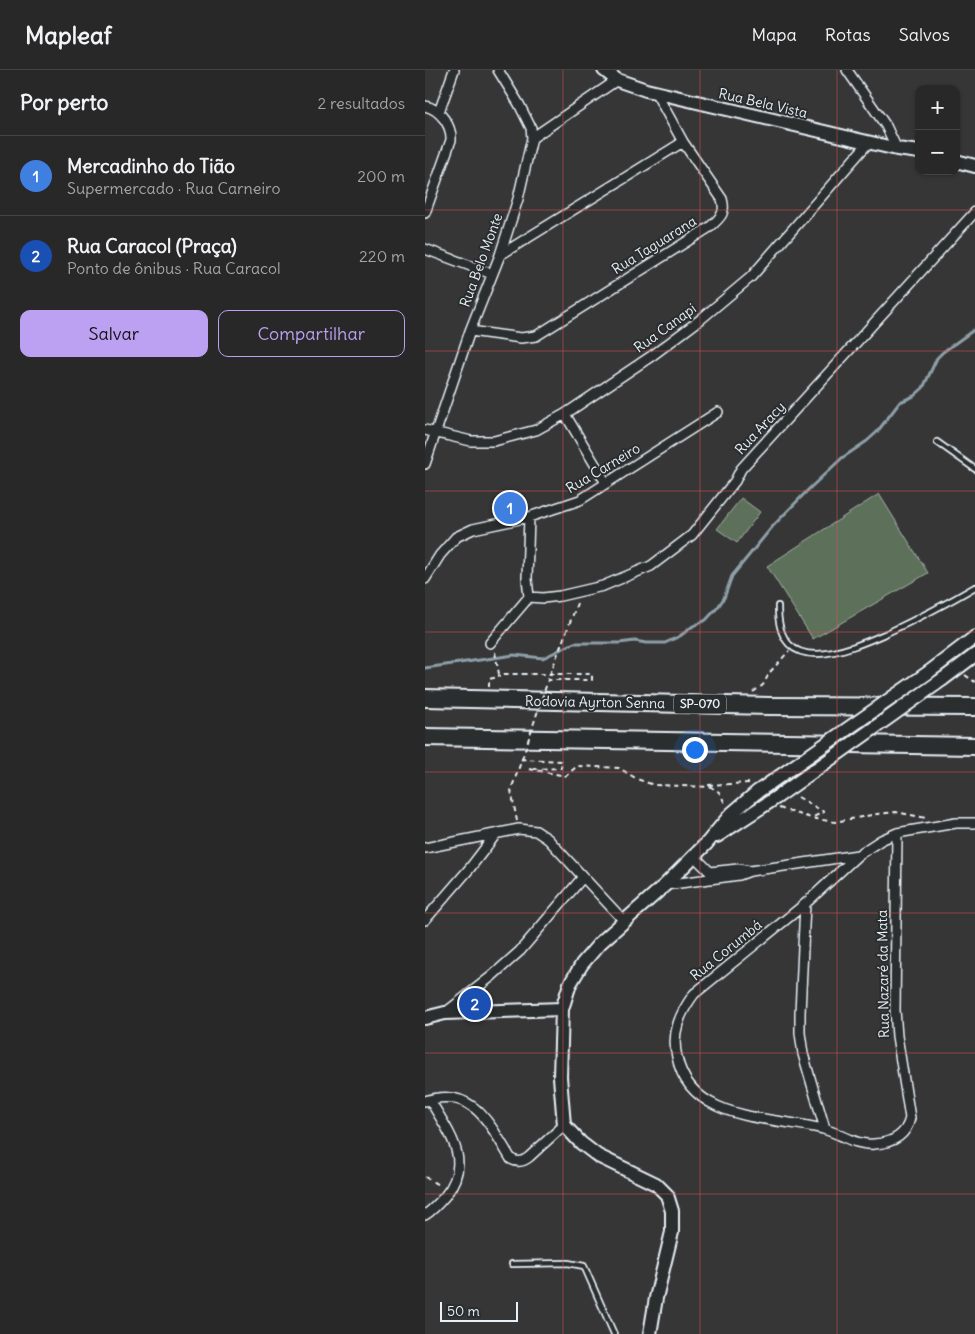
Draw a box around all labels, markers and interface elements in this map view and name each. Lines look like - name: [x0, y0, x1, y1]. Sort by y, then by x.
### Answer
- text: Mapleaf: [25, 20, 112, 50]
- text: Mapa: [752, 23, 797, 46]
- text: Rotas: [825, 23, 871, 46]
- text: Salvos: [899, 23, 950, 46]
- street label: Rua Bela Vista: [717, 84, 809, 122]
- map controls: [915, 85, 960, 175]
- button: +: [915, 85, 960, 130]
- text: Por perto: [20, 89, 108, 116]
- text: 2 resultados: [317, 93, 405, 113]
- button: −: [915, 130, 960, 175]
- text: Mercadinho do Tião: [67, 154, 235, 178]
- text: 1: [33, 166, 39, 186]
- text: 200 m: [357, 166, 405, 186]
- text: Supermercado · Rua Carneiro: [67, 178, 280, 198]
- street label: Rua Belo Monte: [456, 211, 506, 309]
- street label: Rua Taguarana: [608, 212, 700, 278]
- text: Rua Caracol (Praça): [67, 234, 237, 258]
- text: 2: [32, 246, 40, 266]
- text: 220 m: [359, 246, 405, 266]
- text: Ponto de ônibus · Rua Caracol: [67, 258, 281, 278]
- street label: Rua Canapi: [630, 299, 700, 357]
- button: Salvar: [20, 310, 208, 357]
- button: Compartilhar: [218, 310, 405, 357]
- street label: Rua Aracy: [731, 398, 789, 458]
- street label: Rua Carneiro: [563, 439, 643, 497]
- pin: 1: [494, 489, 526, 527]
- street label: Rodovia Ayrton Senna: [525, 692, 665, 712]
- road number: SP-070: [674, 694, 726, 714]
- your location: [682, 737, 708, 763]
- street label: Rua Nazaré da Mata: [873, 910, 893, 1038]
- street label: Rua Corumbá: [686, 916, 766, 984]
- pin: 2: [459, 985, 491, 1023]
- scale bar: [440, 1299, 517, 1322]
- text: 50 m: [447, 1302, 480, 1320]

